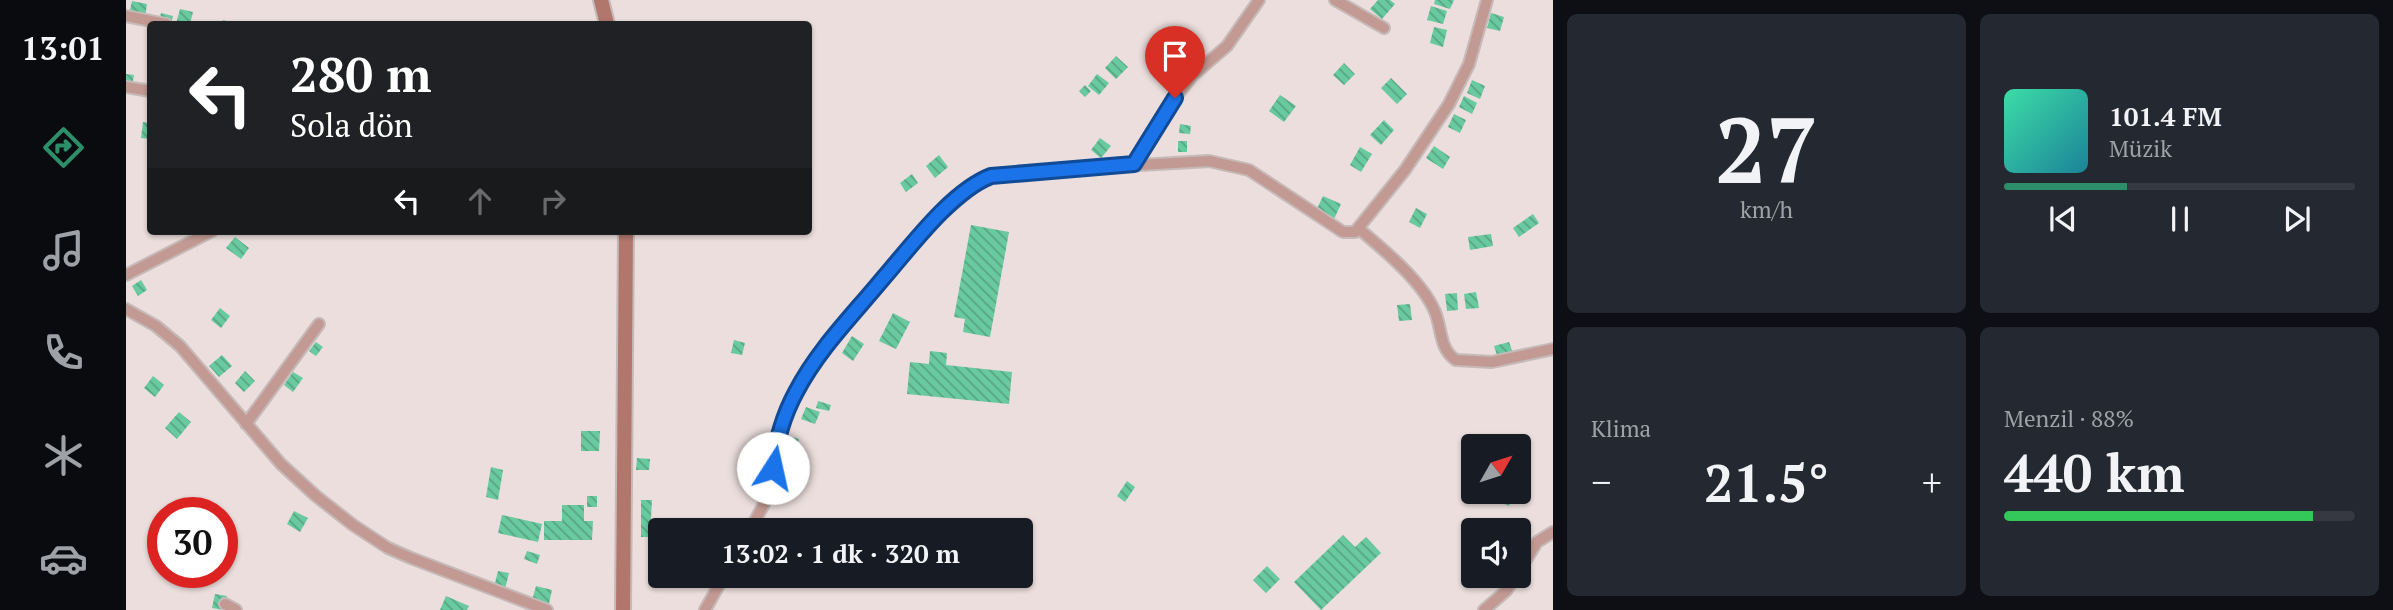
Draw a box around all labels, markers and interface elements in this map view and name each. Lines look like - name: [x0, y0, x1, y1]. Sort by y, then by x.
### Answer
- pin: [1145, 26, 1205, 98]
- text: 13:01: [21, 27, 105, 69]
- icon: arrive: [1156, 37, 1194, 75]
- text: 280 m: [290, 41, 432, 106]
- icon: left: [175, 49, 266, 140]
- text: 27: [1715, 88, 1818, 209]
- text: 101.4 FM: [2109, 99, 2222, 133]
- text: Sola dön: [290, 104, 413, 146]
- icon: directions: [39, 123, 88, 172]
- text: Müzik: [2109, 133, 2172, 164]
- icon: left: [388, 182, 426, 220]
- icon: ahead: [461, 182, 499, 220]
- icon: right: [534, 182, 572, 220]
- text: km/h: [1740, 194, 1793, 225]
- icon: previous: [2044, 200, 2082, 238]
- icon: pause: [2161, 200, 2199, 238]
- icon: next: [2278, 200, 2316, 238]
- icon: music: [39, 226, 88, 275]
- icon: phone: [39, 328, 88, 377]
- text: Menzil · 88%: [2004, 403, 2134, 434]
- text: Klima: [1591, 413, 1651, 444]
- icon: climate: [39, 431, 88, 480]
- position arrow: [736, 431, 810, 505]
- north arrow: [1461, 434, 1531, 504]
- map controls: [1461, 434, 1531, 588]
- text: 440 km: [2004, 438, 2185, 507]
- text: 21.5°: [1704, 448, 1829, 517]
- text: −: [1591, 457, 1611, 507]
- text: +: [1922, 457, 1942, 507]
- speed limit sign: 30: [147, 497, 238, 588]
- button: sound: [1461, 518, 1531, 588]
- icon: car: [39, 534, 88, 583]
- text: 13:02 · 1 dk · 320 m: [721, 536, 960, 570]

